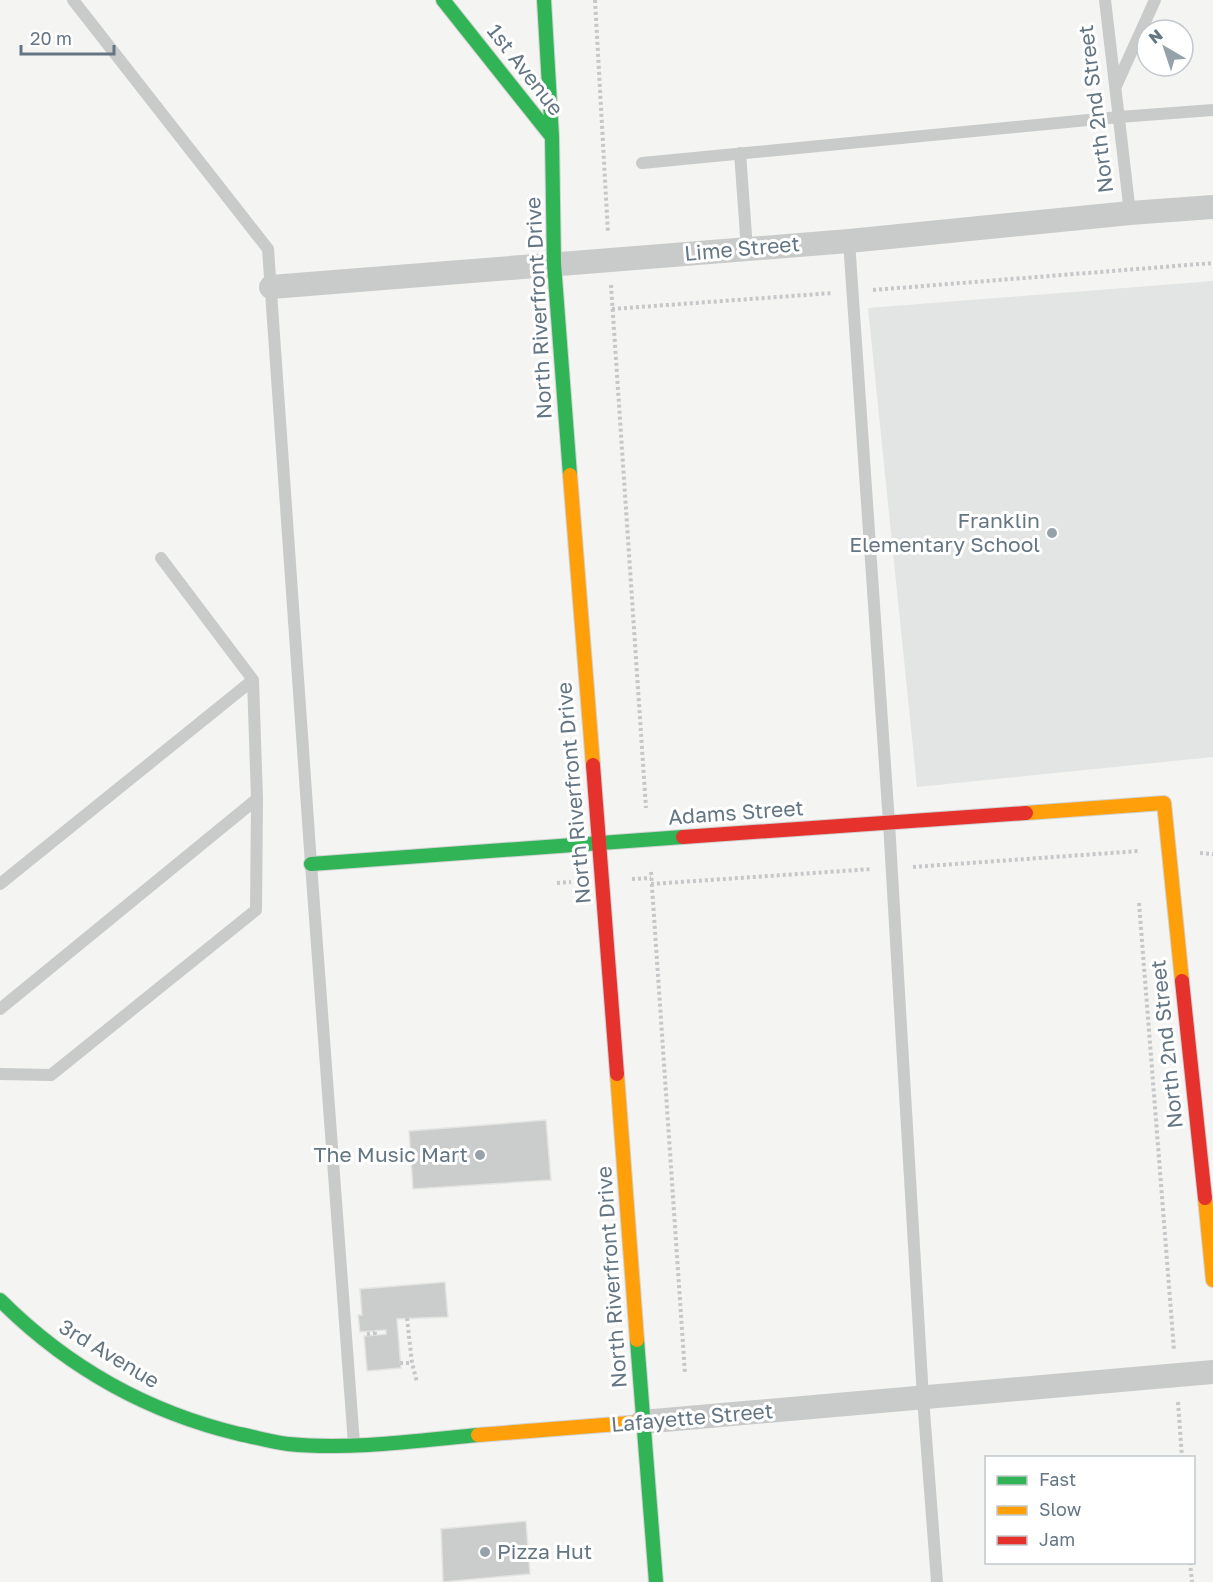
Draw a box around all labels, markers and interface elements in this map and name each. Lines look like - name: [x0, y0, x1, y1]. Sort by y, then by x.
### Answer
- scale bar: [21, 18, 114, 56]
- street label: 1st Avenue: [482, 18, 570, 120]
- north arrow: [1135, 18, 1195, 78]
- street label: North 2nd Street: [1072, 24, 1118, 195]
- text: N: [1145, 25, 1167, 48]
- text: 20 m: [30, 27, 72, 49]
- street label: North Riverfront Drive: [519, 196, 557, 420]
- street label: Lime Street: [683, 230, 801, 266]
- place label: Franklin Elementary School: [849, 507, 1040, 557]
- marker: Franklin Elementary School: [1045, 526, 1059, 540]
- street label: North Riverfront Drive: [550, 681, 596, 905]
- street label: Adams Street: [667, 794, 805, 830]
- street label: North 2nd Street: [1144, 959, 1188, 1130]
- place label: The Music Mart: [313, 1141, 468, 1167]
- marker: The Music Mart: [473, 1148, 487, 1162]
- street label: North Riverfront Drive: [590, 1165, 632, 1389]
- street label: 3rd Avenue: [55, 1313, 164, 1393]
- street label: Lafayette Street: [610, 1397, 774, 1437]
- legend: [985, 1456, 1195, 1564]
- text: Fast: [1039, 1468, 1076, 1490]
- text: Slow: [1039, 1498, 1082, 1520]
- text: Jam: [1039, 1528, 1075, 1550]
- place label: Pizza Hut: [497, 1538, 592, 1564]
- marker: Pizza Hut: [478, 1545, 492, 1559]

